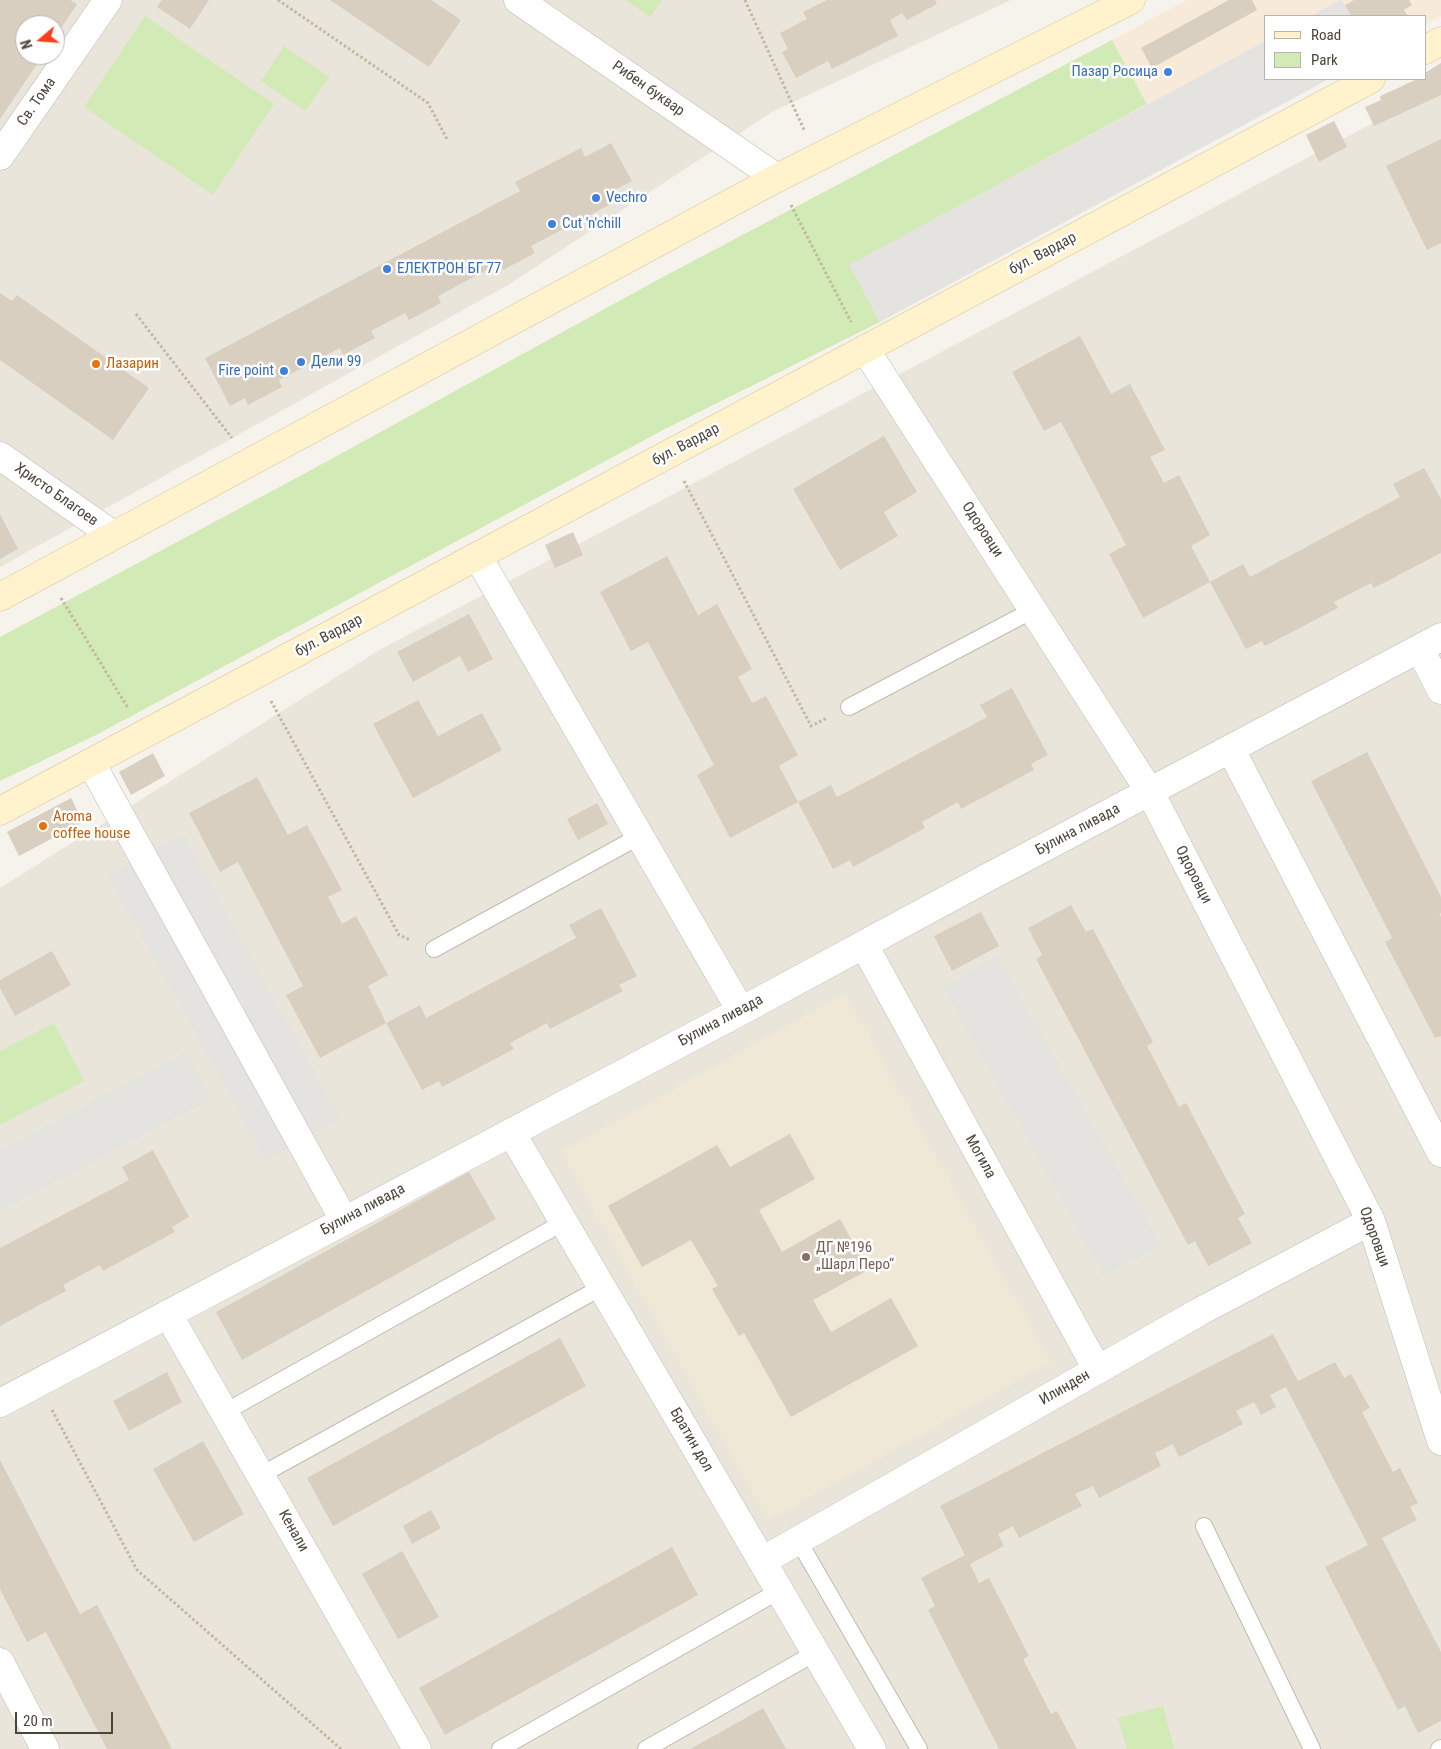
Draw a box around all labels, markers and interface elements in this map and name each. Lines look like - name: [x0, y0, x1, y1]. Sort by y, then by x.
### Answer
- north arrow: [15, 15, 65, 65]
- legend: [1264, 15, 1426, 80]
- text: Road: [1311, 26, 1341, 44]
- text: N: [18, 38, 36, 51]
- text: Park: [1311, 51, 1338, 69]
- street label: Рибен буквар: [608, 57, 688, 121]
- place label: Пазар Росица: [1071, 63, 1158, 81]
- marker: Пазар Росица: [1162, 66, 1174, 78]
- street label: Св. Тома: [14, 74, 60, 130]
- place label: Vechro: [606, 189, 647, 207]
- marker: Vechro: [590, 192, 602, 204]
- place label: Cut 'n'chill: [562, 215, 621, 233]
- marker: Cut 'n'chill: [546, 218, 558, 230]
- street label: бул. Вардар: [1006, 229, 1080, 279]
- place label: ЕЛЕКТРОН БГ 77: [397, 260, 501, 278]
- marker: ЕЛЕКТРОН БГ 77: [381, 263, 393, 275]
- place label: Дели 99: [311, 353, 361, 371]
- place label: Лазарин: [106, 355, 159, 373]
- marker: Дели 99: [295, 356, 307, 368]
- marker: Лазарин: [90, 358, 102, 370]
- place label: Fire point: [218, 362, 274, 380]
- marker: Fire point: [278, 365, 290, 377]
- street label: бул. Вардар: [649, 420, 723, 470]
- street label: Христо Благоев: [11, 460, 101, 530]
- street label: Одоровци: [957, 499, 1007, 561]
- street label: бул. Вардар: [292, 611, 366, 661]
- street label: Булина ливада: [1033, 800, 1123, 860]
- place label: Aroma coffee house: [53, 808, 130, 843]
- marker: Aroma coffee house: [37, 820, 49, 832]
- street label: Одоровци: [1171, 843, 1215, 907]
- street label: Булина ливада: [676, 991, 766, 1051]
- street label: Могила: [961, 1132, 999, 1182]
- street label: Булина ливада: [318, 1180, 408, 1240]
- street label: Одоровци: [1355, 1205, 1393, 1269]
- place label: ДГ №196 „Шарл Перо“: [816, 1239, 894, 1274]
- marker: ДГ №196 „Шарл Перо“: [800, 1251, 812, 1263]
- street label: Илинден: [1037, 1366, 1093, 1410]
- street label: Братин дол: [665, 1405, 717, 1475]
- street label: Кенали: [274, 1507, 312, 1555]
- scale bar: [18, 1702, 115, 1734]
- text: 20 m: [23, 1712, 53, 1730]

